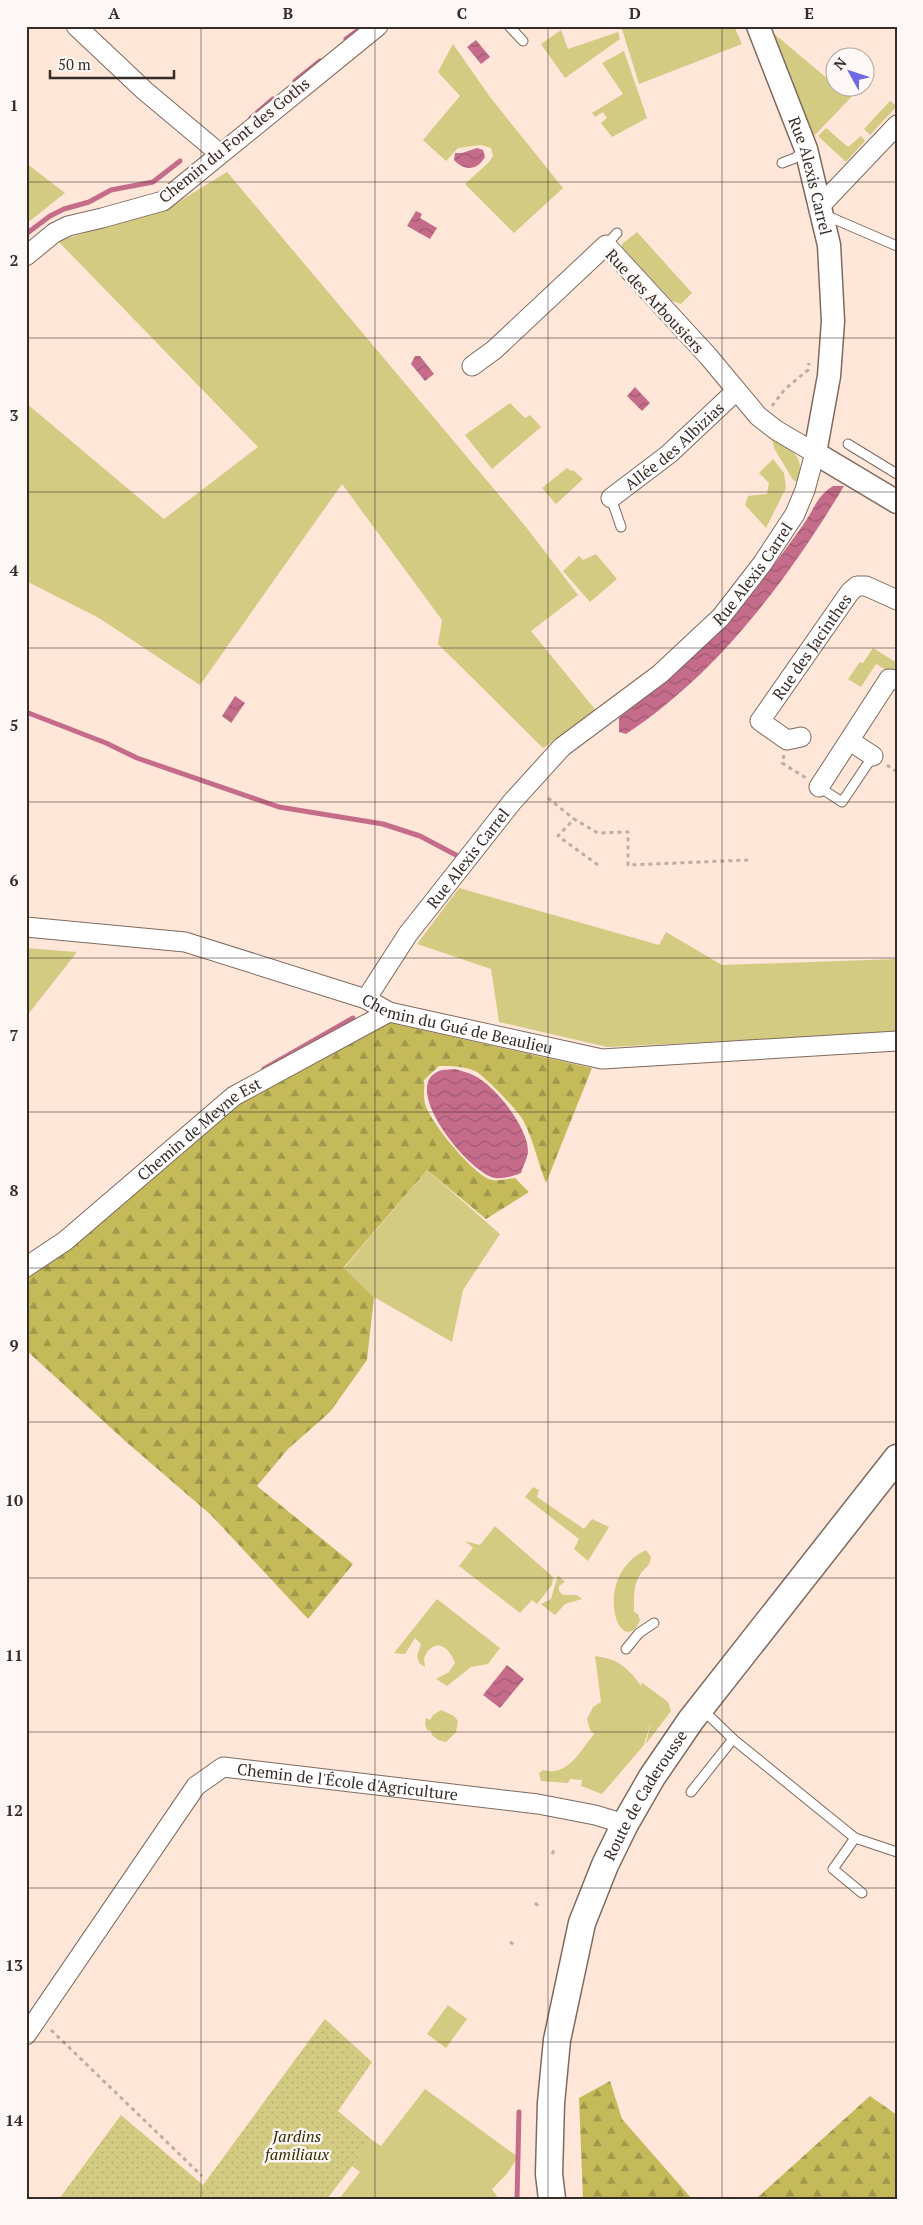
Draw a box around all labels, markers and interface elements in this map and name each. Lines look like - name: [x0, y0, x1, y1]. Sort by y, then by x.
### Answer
- text: A: [108, 2, 120, 24]
- text: B: [283, 2, 293, 24]
- text: C: [457, 2, 467, 24]
- text: D: [629, 2, 641, 24]
- text: E: [804, 2, 814, 24]
- scale bar: [50, 48, 174, 80]
- north arrow: [826, 48, 876, 98]
- text: N: [829, 53, 851, 73]
- text: 50 m: [58, 54, 91, 74]
- street label: Chemin du Font des Goths: [154, 72, 314, 208]
- text: 1: [9, 94, 19, 116]
- street label: Rue Alexis Carrel: [783, 113, 837, 237]
- street label: Rue des Arbousiers: [601, 244, 709, 358]
- text: 2: [9, 249, 19, 271]
- street label: Allée des Albizias: [620, 397, 729, 495]
- text: 3: [9, 404, 19, 426]
- street label: Rue Alexis Carrel: [708, 518, 798, 630]
- text: 4: [9, 559, 19, 581]
- street label: Rue des Jacinthes: [767, 589, 857, 704]
- text: 5: [9, 714, 19, 736]
- street label: Rue Alexis Carrel: [421, 803, 514, 913]
- text: 6: [9, 869, 19, 891]
- street label: Chemin du Gué de Beaulieu: [358, 988, 555, 1059]
- text: 7: [9, 1024, 19, 1046]
- street label: Chemin de Meyne Est: [132, 1072, 265, 1185]
- text: 8: [9, 1179, 19, 1201]
- text: 9: [9, 1334, 19, 1356]
- text: 10: [5, 1489, 23, 1511]
- text: 11: [5, 1644, 23, 1666]
- street label: Route de Caderousse: [598, 1726, 692, 1864]
- street label: Chemin de l'École d'Agriculture: [236, 1758, 459, 1806]
- text: 12: [5, 1799, 23, 1821]
- text: 13: [5, 1954, 23, 1976]
- text: 14: [5, 2109, 23, 2131]
- park label: Jardins familiaux: [264, 2125, 330, 2165]

